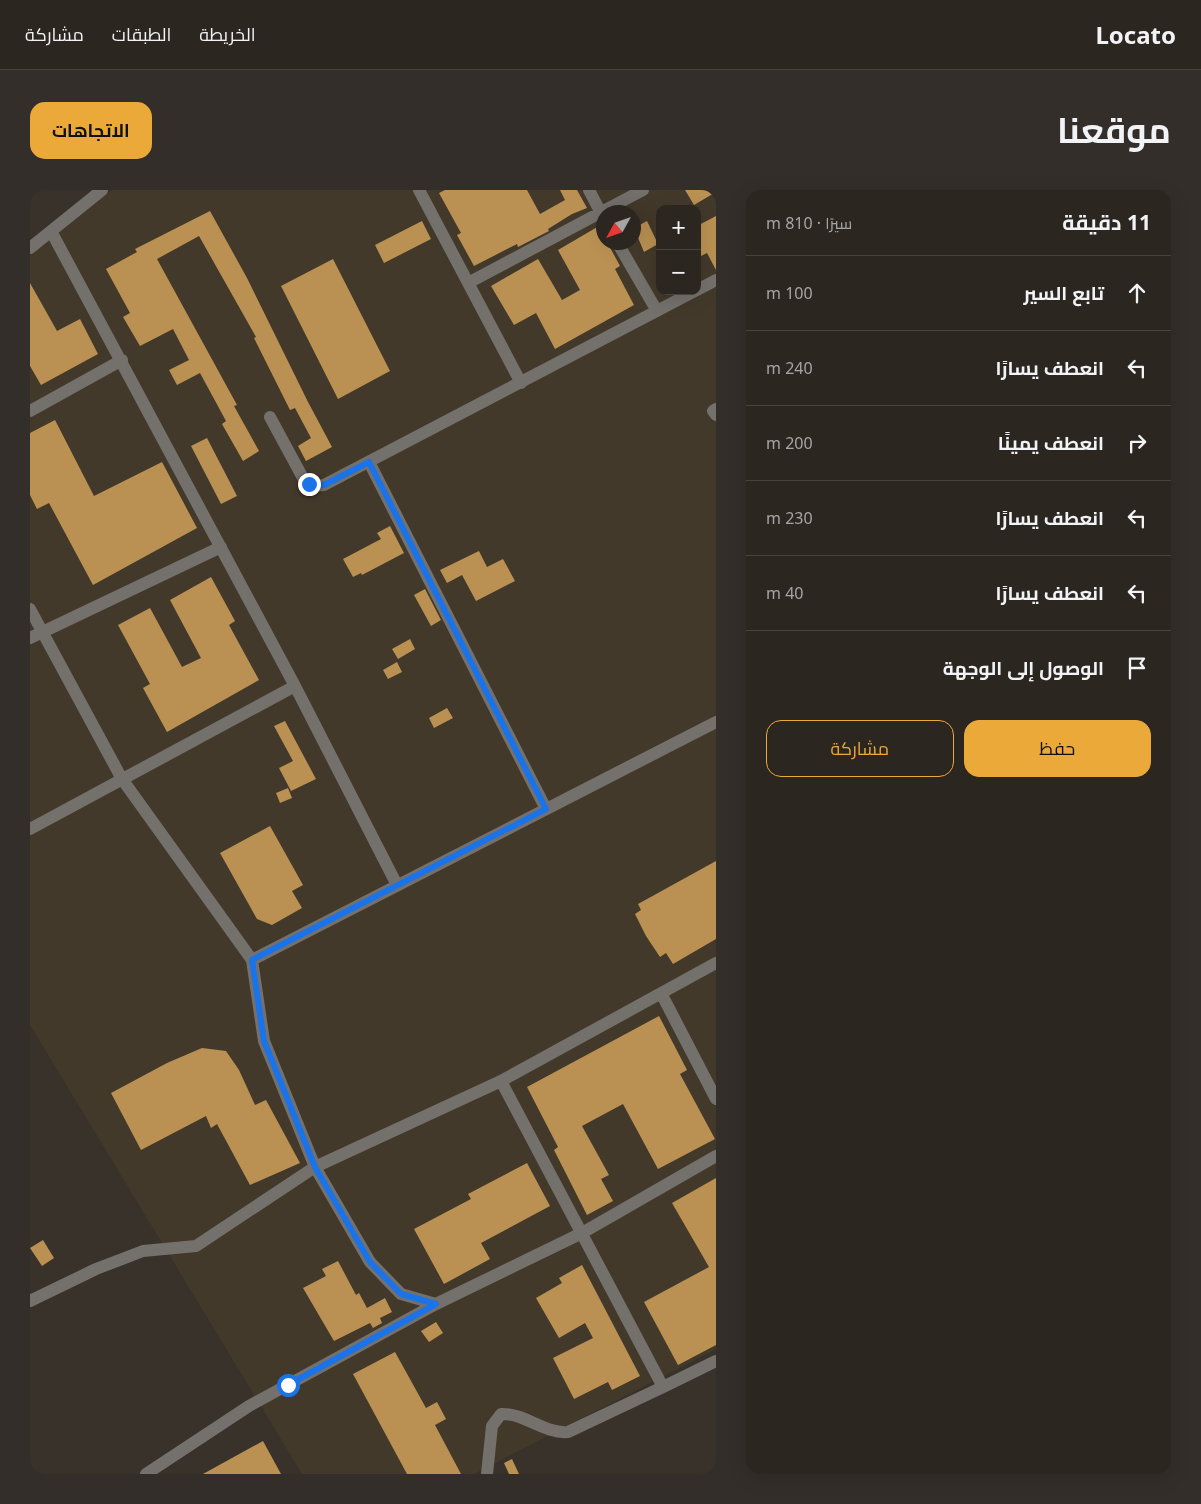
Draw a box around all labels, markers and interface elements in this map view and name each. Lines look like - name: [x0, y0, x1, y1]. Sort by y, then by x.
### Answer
- text: Locato: [1095, 18, 1176, 51]
- text: مشاركة: [25, 22, 84, 46]
- text: الطبقات: [112, 22, 171, 46]
- text: الخريطة: [199, 22, 256, 46]
- button: الاتجاهات: [30, 102, 152, 159]
- text: موقعنا: [1057, 106, 1171, 153]
- north arrow: [596, 205, 641, 250]
- map controls: [656, 205, 701, 295]
- button: +: [656, 205, 701, 250]
- text: 11 دقيقة: [1062, 208, 1151, 236]
- text: سيرًا · 810 m: [766, 212, 852, 234]
- button: −: [656, 250, 701, 295]
- icon: ahead: [1123, 279, 1151, 307]
- text: تابع السير: [1024, 280, 1104, 306]
- text: 100 m: [766, 282, 813, 304]
- icon: left: [1123, 354, 1151, 382]
- text: انعطف يسارًا: [995, 355, 1104, 381]
- text: 240 m: [766, 357, 813, 379]
- icon: right: [1123, 429, 1151, 457]
- text: انعطف يمينًا: [998, 430, 1104, 456]
- text: 200 m: [766, 432, 813, 454]
- route end: [298, 473, 321, 496]
- icon: left: [1123, 504, 1151, 532]
- text: انعطف يسارًا: [995, 505, 1104, 531]
- text: 230 m: [766, 507, 813, 529]
- icon: left: [1123, 579, 1151, 607]
- text: انعطف يسارًا: [995, 580, 1104, 606]
- text: 40 m: [766, 582, 803, 604]
- icon: arrive: [1123, 654, 1151, 682]
- text: الوصول إلى الوجهة: [943, 655, 1104, 681]
- button: مشاركة: [766, 720, 954, 777]
- button: حفظ: [964, 720, 1151, 777]
- route start: [277, 1374, 300, 1397]

